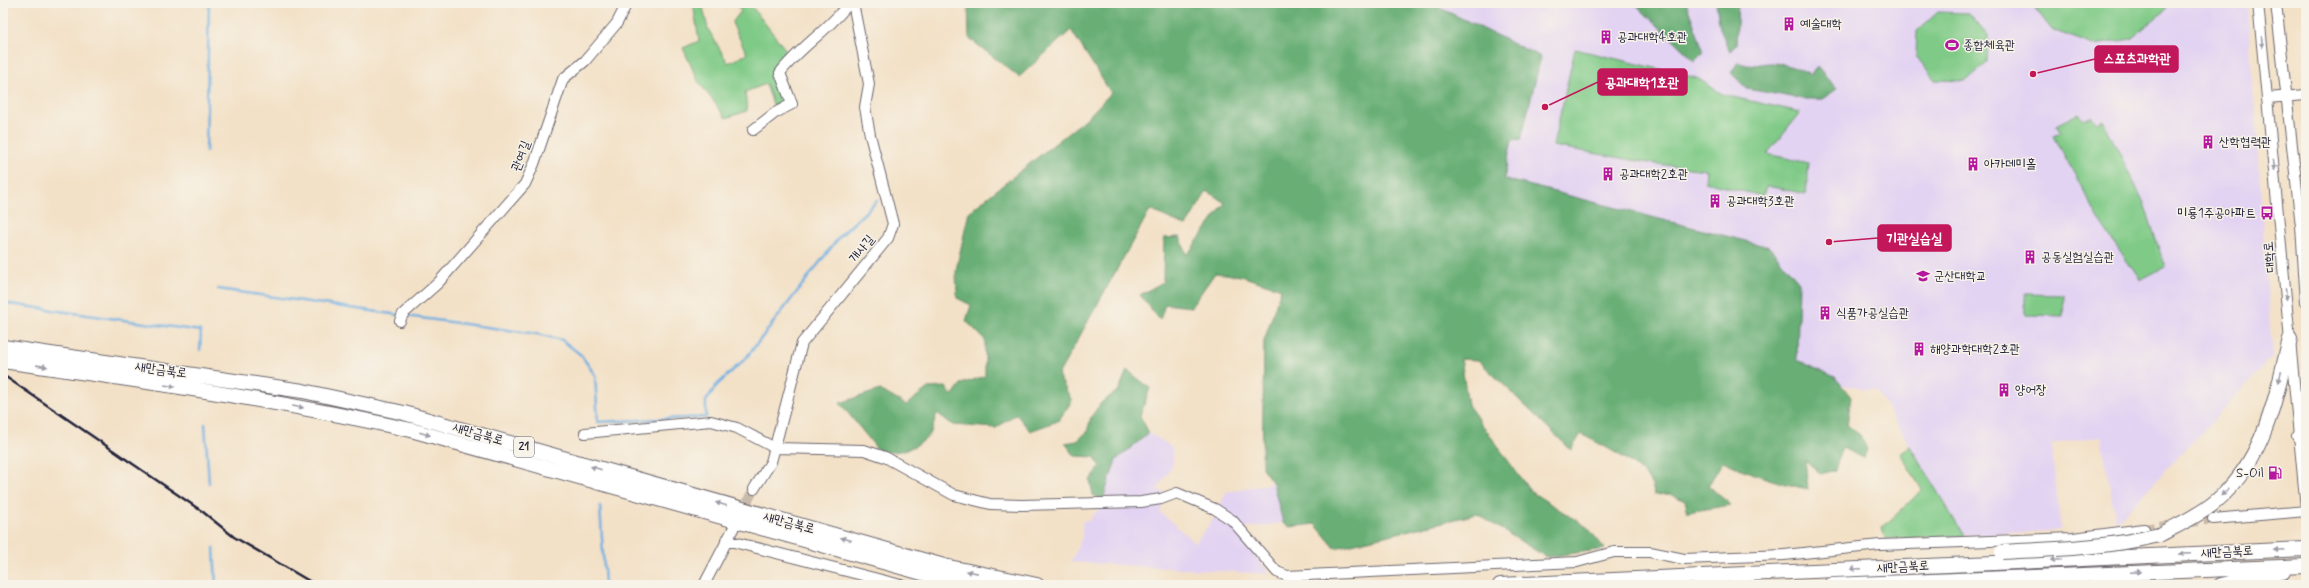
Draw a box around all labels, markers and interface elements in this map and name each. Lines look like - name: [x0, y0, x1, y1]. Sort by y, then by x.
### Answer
- building icon: 예술대학: [1781, 16, 1797, 32]
- place label: 예술대학: [1800, 16, 1842, 33]
- building icon: 공과대학4호관: [1598, 29, 1614, 45]
- place label: 공과대학4호관: [1617, 29, 1687, 46]
- one-way arrow: [2258, 36, 2265, 48]
- sports icon: 종합체육관: [1944, 37, 1960, 53]
- place label: 종합체육관: [1963, 37, 2015, 54]
- callout: 스포츠과학관: [2095, 46, 2178, 72]
- text: 스포츠과학관: [2103, 50, 2172, 68]
- callout: 공과대학1호관: [1598, 69, 1687, 95]
- text: 공과대학1호관: [1605, 74, 1680, 92]
- building icon: 산학협력관: [2200, 134, 2216, 150]
- place label: 산학협력관: [2219, 134, 2271, 151]
- street label: 관여길: [507, 138, 535, 174]
- building icon: 아카데미홀: [1965, 156, 1981, 172]
- place label: 아카데미홀: [1984, 156, 2036, 173]
- one-way arrow: [2270, 159, 2277, 171]
- building icon: 공과대학2호관: [1600, 166, 1616, 182]
- place label: 공과대학2호관: [1619, 166, 1688, 183]
- building icon: 공과대학3호관: [1707, 193, 1723, 209]
- place label: 공과대학3호관: [1726, 193, 1795, 210]
- place label: 미룡1주공아파트: [2177, 205, 2256, 222]
- bus stop icon: 미룡1주공아파트: [2259, 205, 2275, 221]
- callout: 기관실습실: [1878, 225, 1951, 251]
- text: 기관실습실: [1886, 230, 1943, 248]
- street label: 개사길: [846, 231, 878, 267]
- street label: 대학로: [2260, 241, 2280, 273]
- building icon: 공동실험실습관: [2022, 249, 2038, 265]
- place label: 공동실험실습관: [2041, 249, 2114, 266]
- school or university icon: 군산대학교: [1915, 268, 1931, 284]
- place label: 군산대학교: [1934, 268, 1986, 285]
- one-way arrow: [2283, 288, 2289, 300]
- building icon: 식품가공실습관: [1817, 305, 1833, 321]
- place label: 식품가공실습관: [1836, 305, 1909, 322]
- building icon: 해양과학대학2호관: [1911, 341, 1927, 357]
- place label: 해양과학대학2호관: [1930, 341, 2020, 358]
- street label: 새만금북로: [134, 358, 188, 382]
- one-way arrow: [36, 363, 48, 369]
- one-way arrow: [2277, 371, 2283, 383]
- building icon: 양어장: [1996, 382, 2012, 398]
- place label: 양어장: [2015, 382, 2046, 399]
- one-way arrow: [164, 383, 176, 389]
- one-way arrow: [292, 404, 305, 410]
- street label: 새만금북로: [451, 419, 505, 449]
- one-way arrow: [420, 431, 432, 437]
- road number: 21: [514, 437, 534, 457]
- one-way arrow: [590, 465, 602, 471]
- place label: S-Oil: [2236, 465, 2264, 482]
- fuel station icon: S-Oil: [2267, 465, 2283, 481]
- one-way arrow: [2220, 487, 2230, 497]
- one-way arrow: [714, 501, 726, 507]
- street label: 새만금북로: [762, 508, 816, 538]
- one-way arrow: [840, 536, 852, 542]
- street label: 새만금북로: [2200, 542, 2254, 562]
- one-way arrow: [2273, 546, 2285, 553]
- one-way arrow: [2178, 551, 2191, 557]
- one-way arrow: [2050, 556, 2062, 563]
- street label: 새만금북로: [1876, 557, 1930, 577]
- one-way arrow: [1849, 566, 1862, 572]
- one-way arrow: [965, 568, 978, 574]
- one-way arrow: [2130, 569, 2143, 575]

